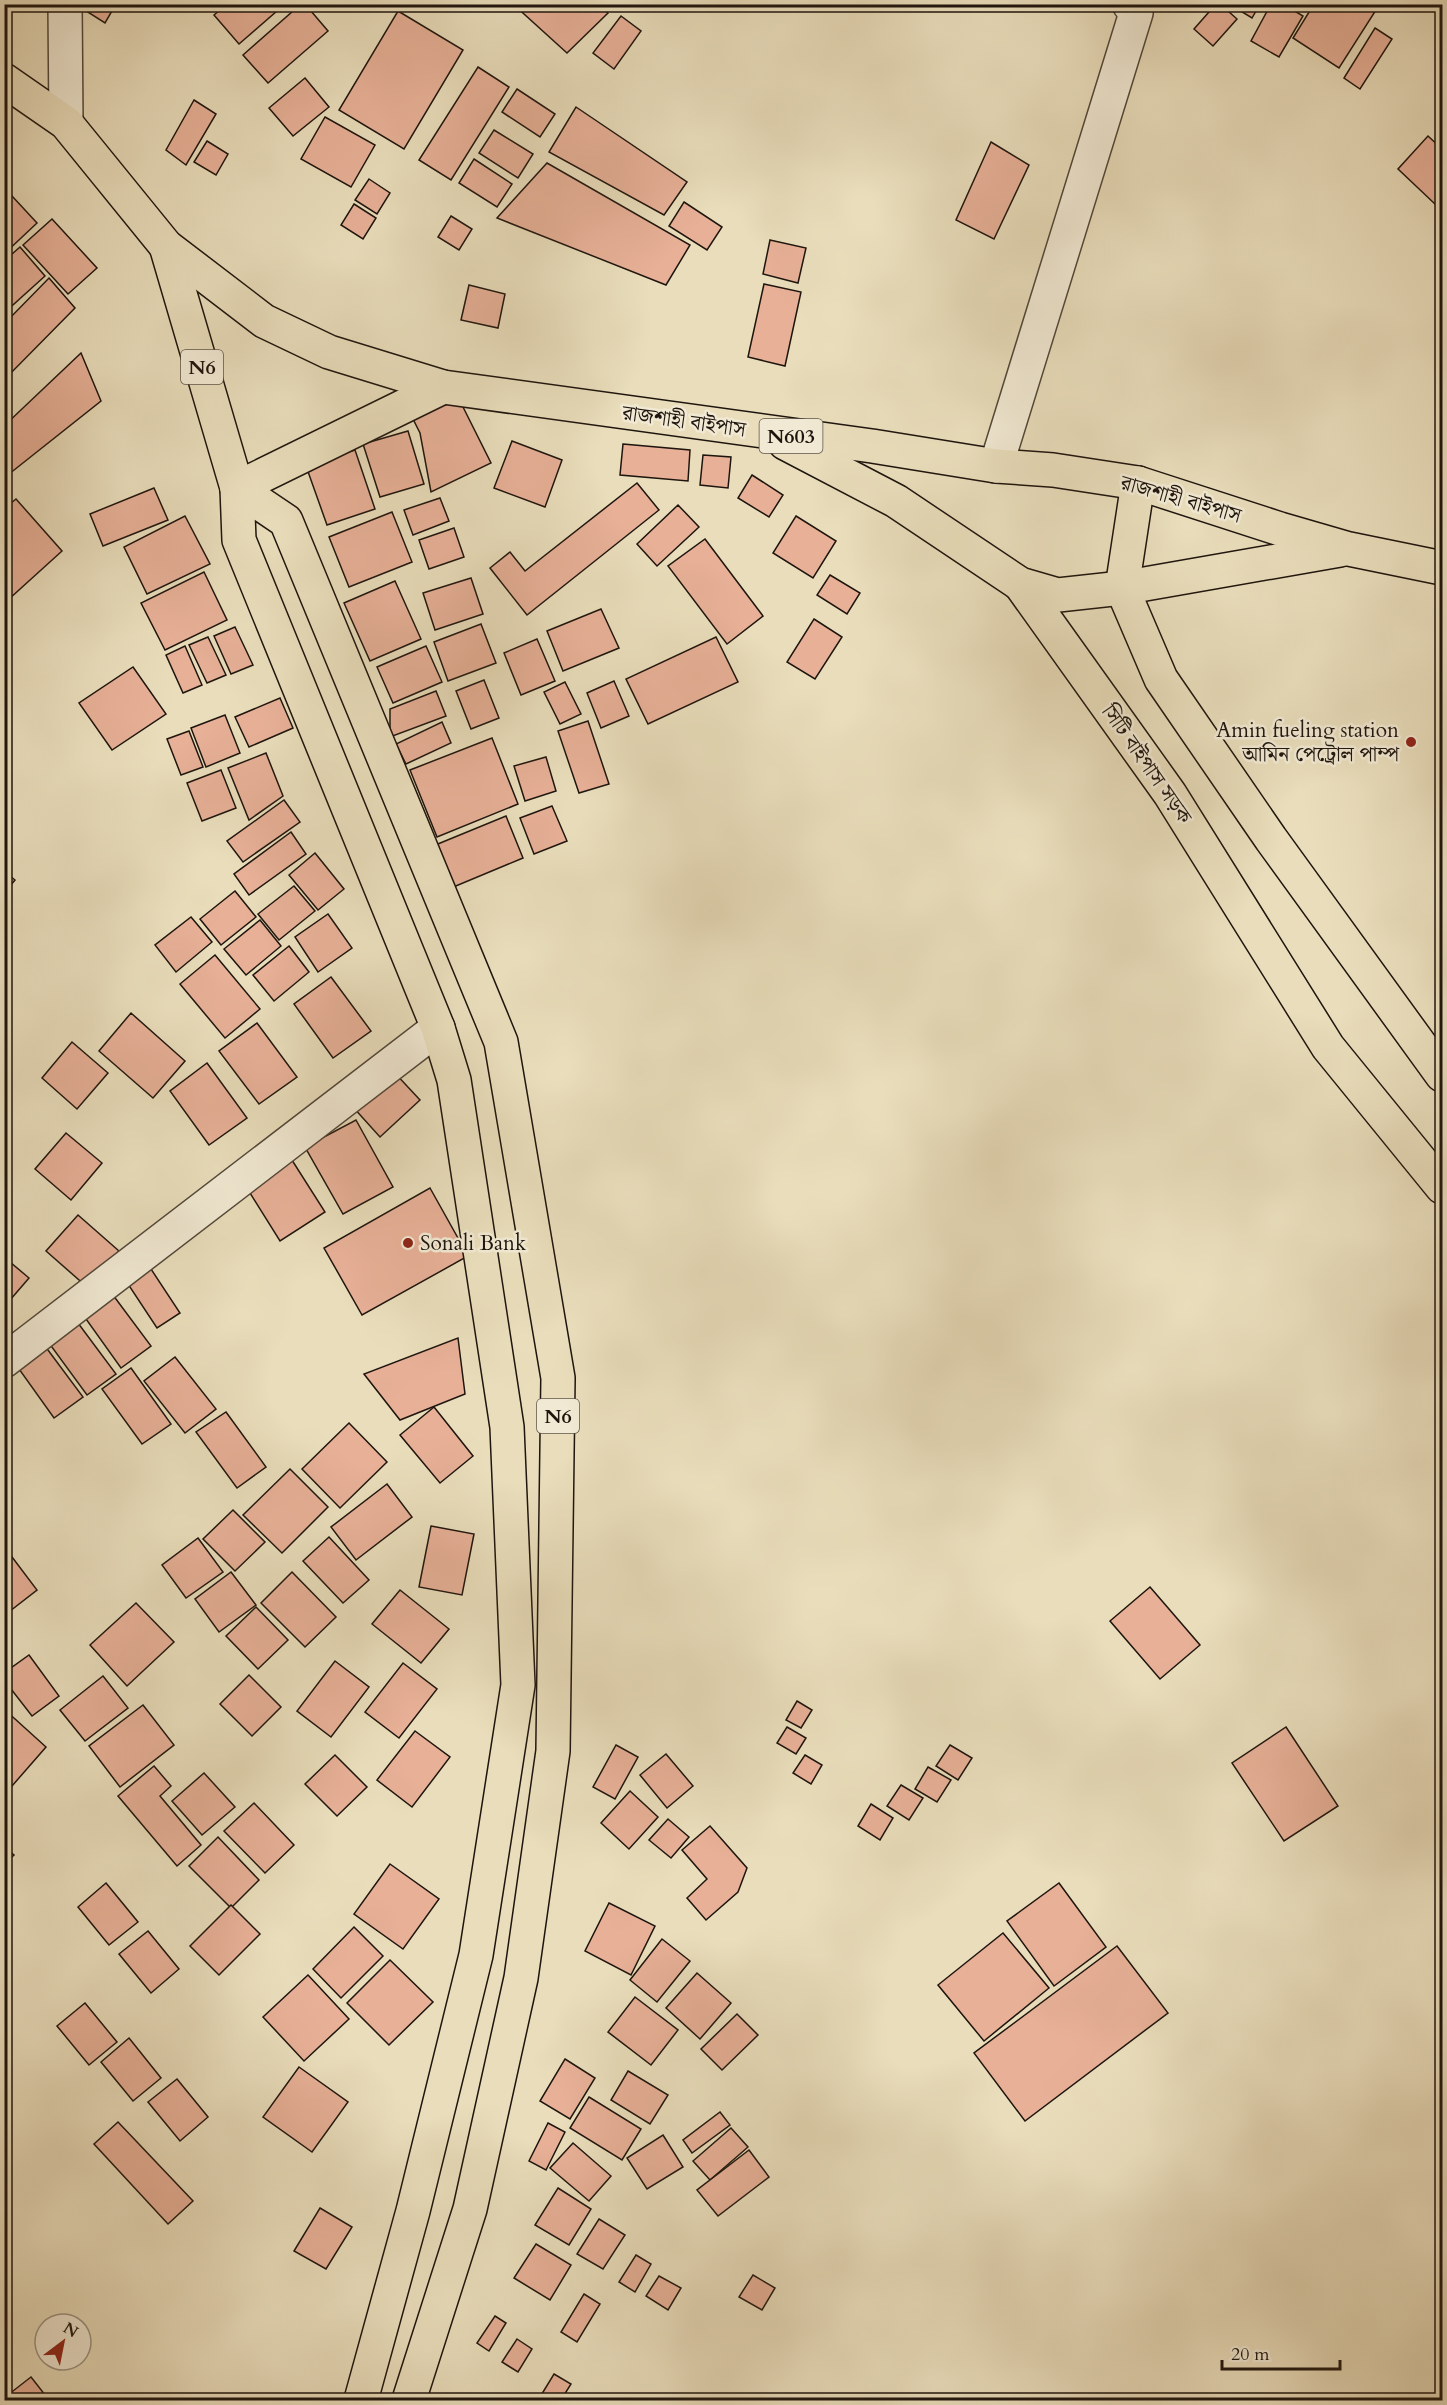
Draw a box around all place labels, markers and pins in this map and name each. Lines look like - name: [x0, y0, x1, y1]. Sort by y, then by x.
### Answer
- place label: Amin fueling station আমিন পেট্রোল পাম্প: [1216, 716, 1400, 769]
- marker: Amin fueling station আমিন পেট্রোল পাম্প: [1404, 735, 1418, 749]
- place label: Sonali Bank: [420, 1229, 527, 1258]
- marker: Sonali Bank: [401, 1236, 415, 1250]

